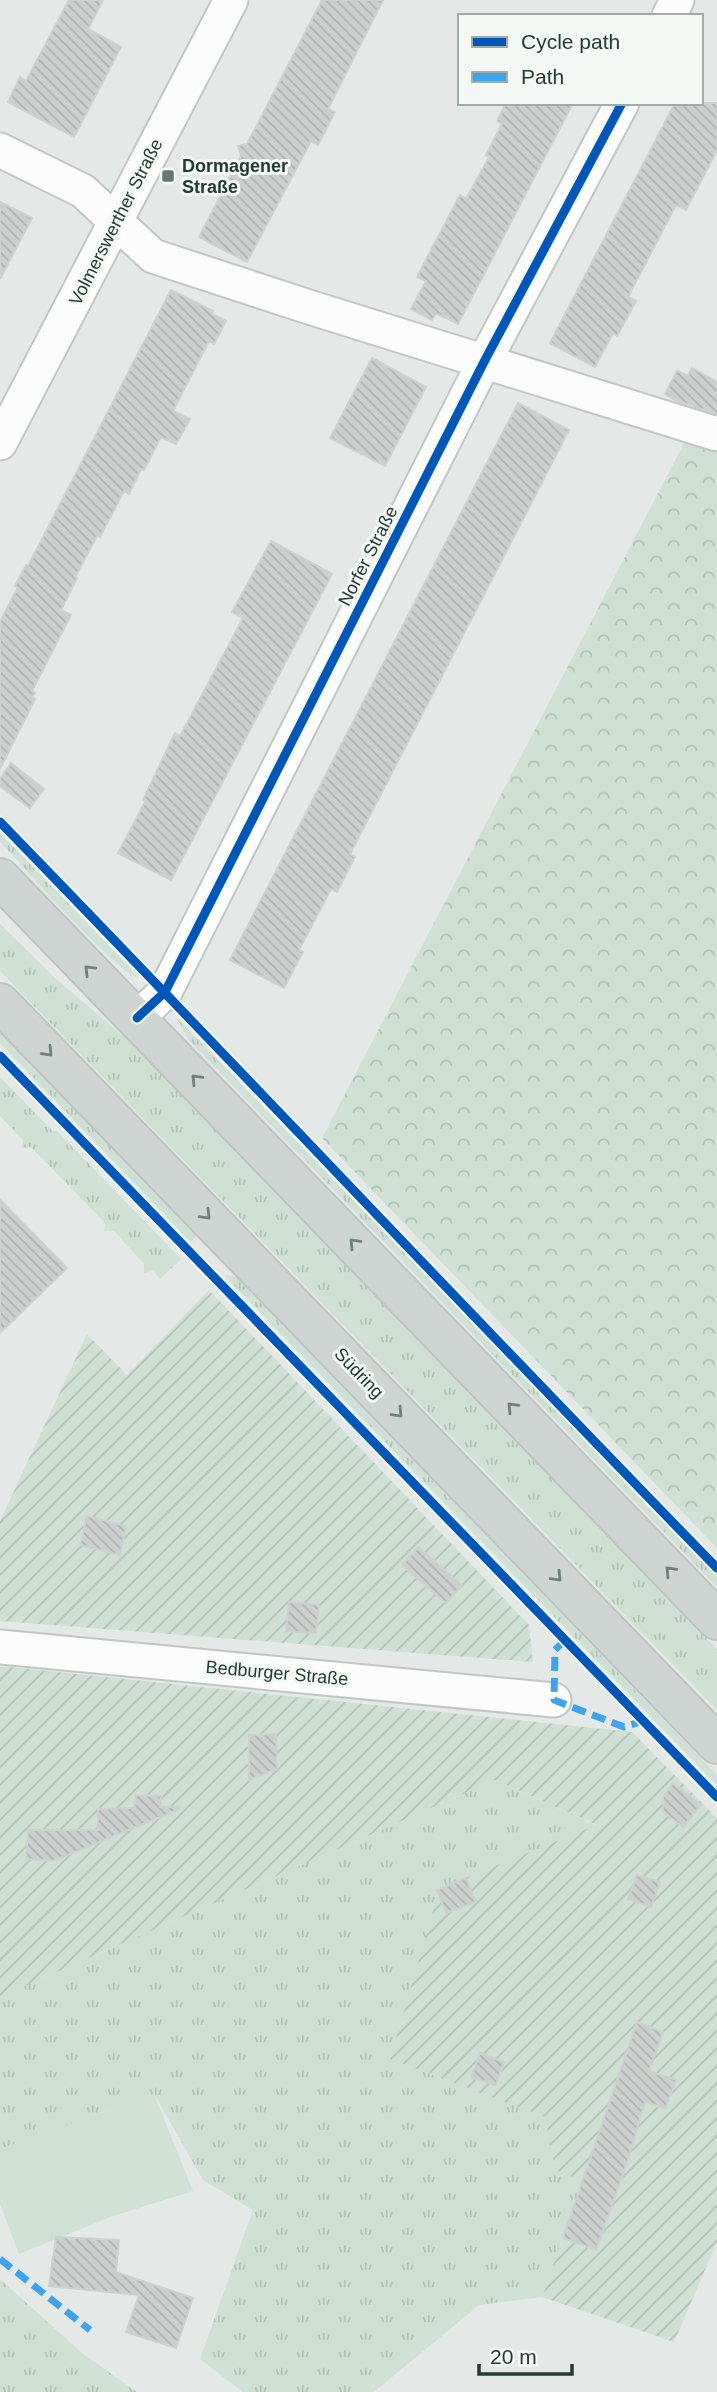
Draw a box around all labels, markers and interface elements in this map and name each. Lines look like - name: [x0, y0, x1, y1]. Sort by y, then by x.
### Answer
- legend: [458, 14, 703, 105]
- text: Cycle path: [521, 30, 620, 53]
- text: Path: [521, 65, 564, 88]
- street label: Volmerswerther Straße: [65, 135, 167, 309]
- place label: Dormagener Straße: [182, 156, 288, 197]
- marker: Dormagener Straße: [160, 168, 176, 184]
- street label: Norfer Straße: [334, 503, 402, 609]
- one-way arrow: [84, 966, 97, 979]
- one-way arrow: [39, 1043, 52, 1056]
- one-way arrow: [191, 1074, 204, 1087]
- one-way arrow: [198, 1207, 210, 1219]
- one-way arrow: [349, 1238, 362, 1251]
- street label: Südring: [330, 1344, 388, 1402]
- one-way arrow: [507, 1402, 520, 1415]
- one-way arrow: [390, 1405, 403, 1418]
- one-way arrow: [665, 1566, 678, 1579]
- one-way arrow: [548, 1569, 561, 1582]
- street label: Bedburger Straße: [205, 1657, 349, 1689]
- scale bar: [479, 2332, 572, 2376]
- text: 20 m: [490, 2345, 537, 2368]

